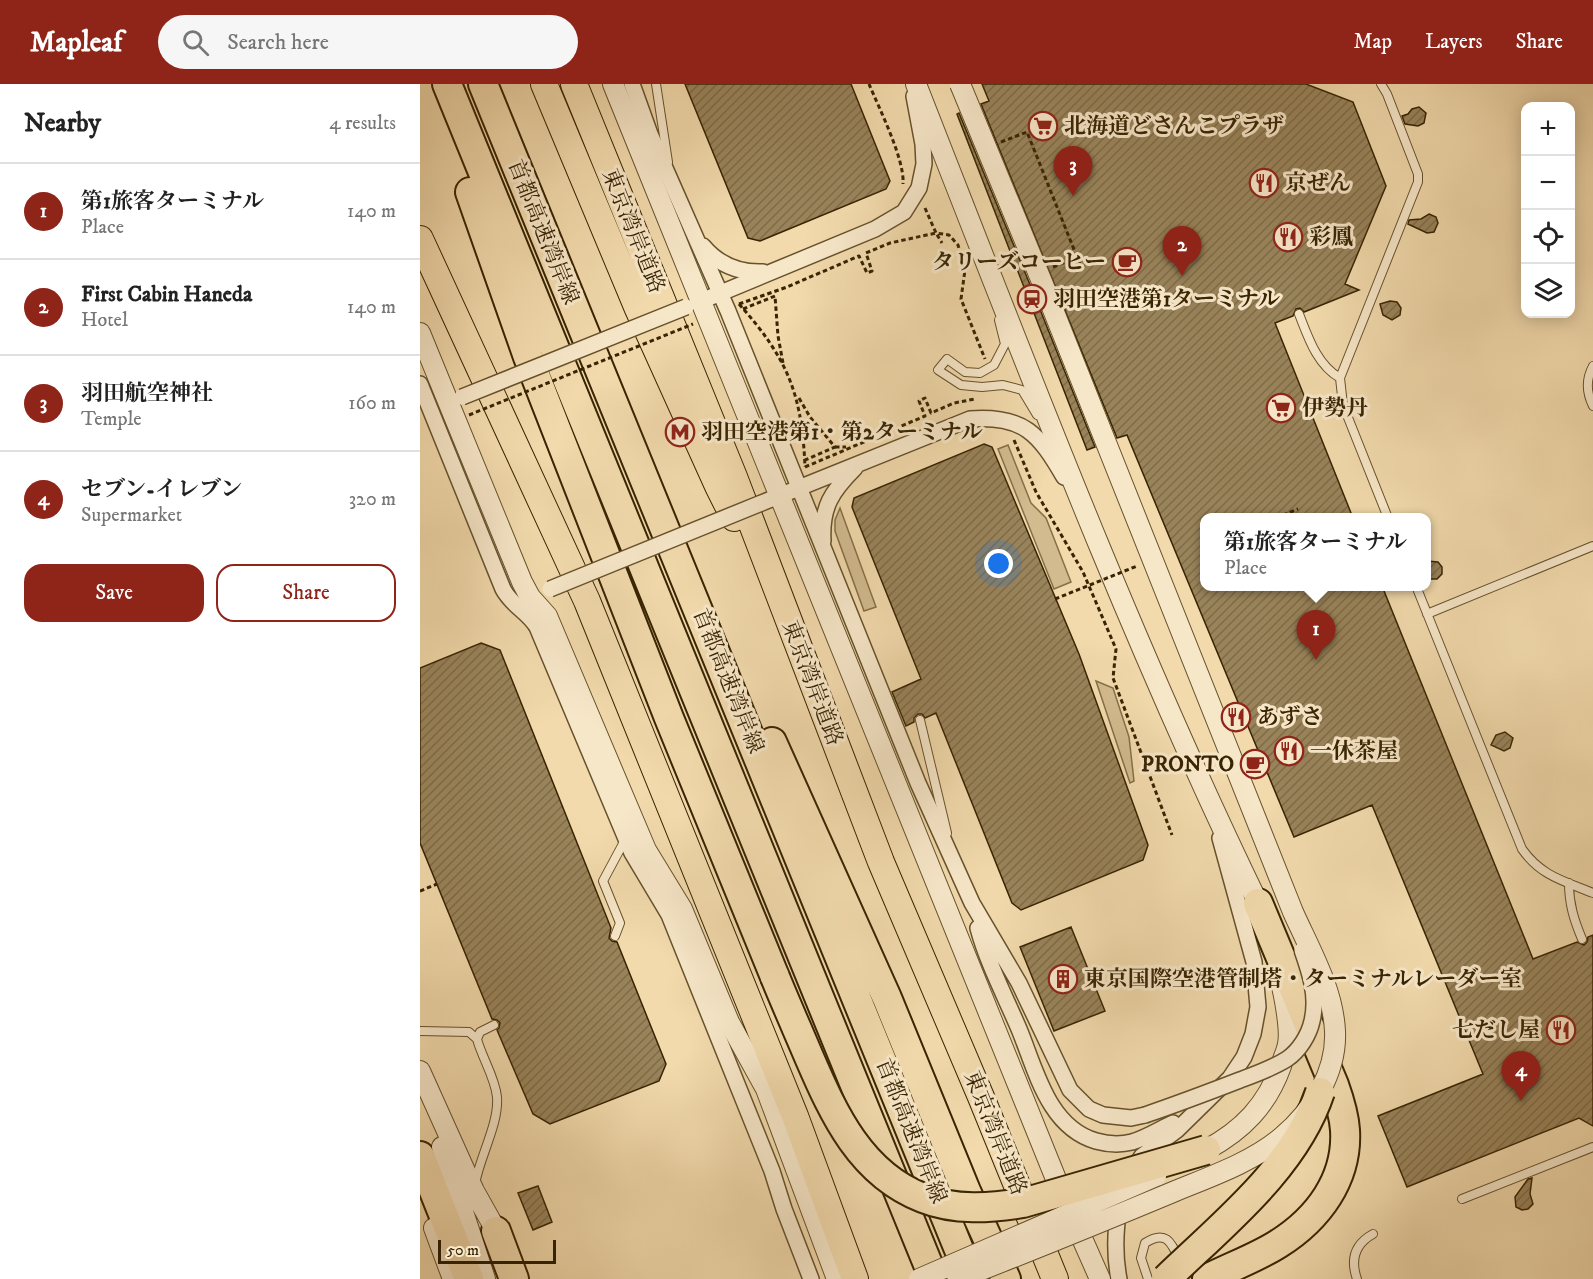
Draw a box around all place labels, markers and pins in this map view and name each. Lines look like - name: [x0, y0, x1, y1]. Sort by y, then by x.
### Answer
- supermarket icon: 北海道どさんこプラザ: [1027, 110, 1059, 142]
- place label: 北海道どさんこプラザ: [1064, 113, 1284, 140]
- pin: 3: [1054, 147, 1092, 196]
- restaurant icon: 京ぜん: [1248, 167, 1280, 199]
- place label: 京ぜん: [1285, 170, 1351, 197]
- restaurant icon: 彩鳳: [1272, 221, 1304, 253]
- place label: 彩鳳: [1309, 224, 1353, 251]
- pin: 2: [1162, 226, 1202, 276]
- cafe icon: タリーズコーヒー: [1111, 246, 1143, 278]
- place label: タリーズコーヒー: [932, 249, 1106, 276]
- station icon: 羽田空港第1ターミナル: [1016, 283, 1048, 315]
- place label: 羽田空港第1ターミナル: [1053, 286, 1280, 313]
- supermarket icon: 伊勢丹: [1265, 392, 1297, 424]
- place label: 伊勢丹: [1302, 395, 1368, 422]
- metro station icon: 羽田空港第1・第2ターミナル: [664, 416, 696, 448]
- place label: 羽田空港第1・第2ターミナル: [701, 419, 983, 446]
- pin: 1: [1296, 610, 1336, 660]
- restaurant icon: あずさ: [1220, 701, 1252, 733]
- place label: あずさ: [1257, 704, 1323, 731]
- restaurant icon: 一休茶屋: [1273, 735, 1305, 767]
- place label: 一休茶屋: [1310, 738, 1398, 765]
- cafe icon: PRONTO: [1239, 748, 1271, 780]
- place label: PRONTO: [1141, 751, 1234, 778]
- building icon: 東京国際空港管制塔・ターミナルレーダー室: [1047, 963, 1079, 995]
- place label: 東京国際空港管制塔・ターミナルレーダー室: [1084, 966, 1522, 993]
- restaurant icon: 七だし屋: [1545, 1014, 1577, 1046]
- place label: 七だし屋: [1452, 1017, 1540, 1044]
- pin: 4: [1502, 1052, 1540, 1101]

